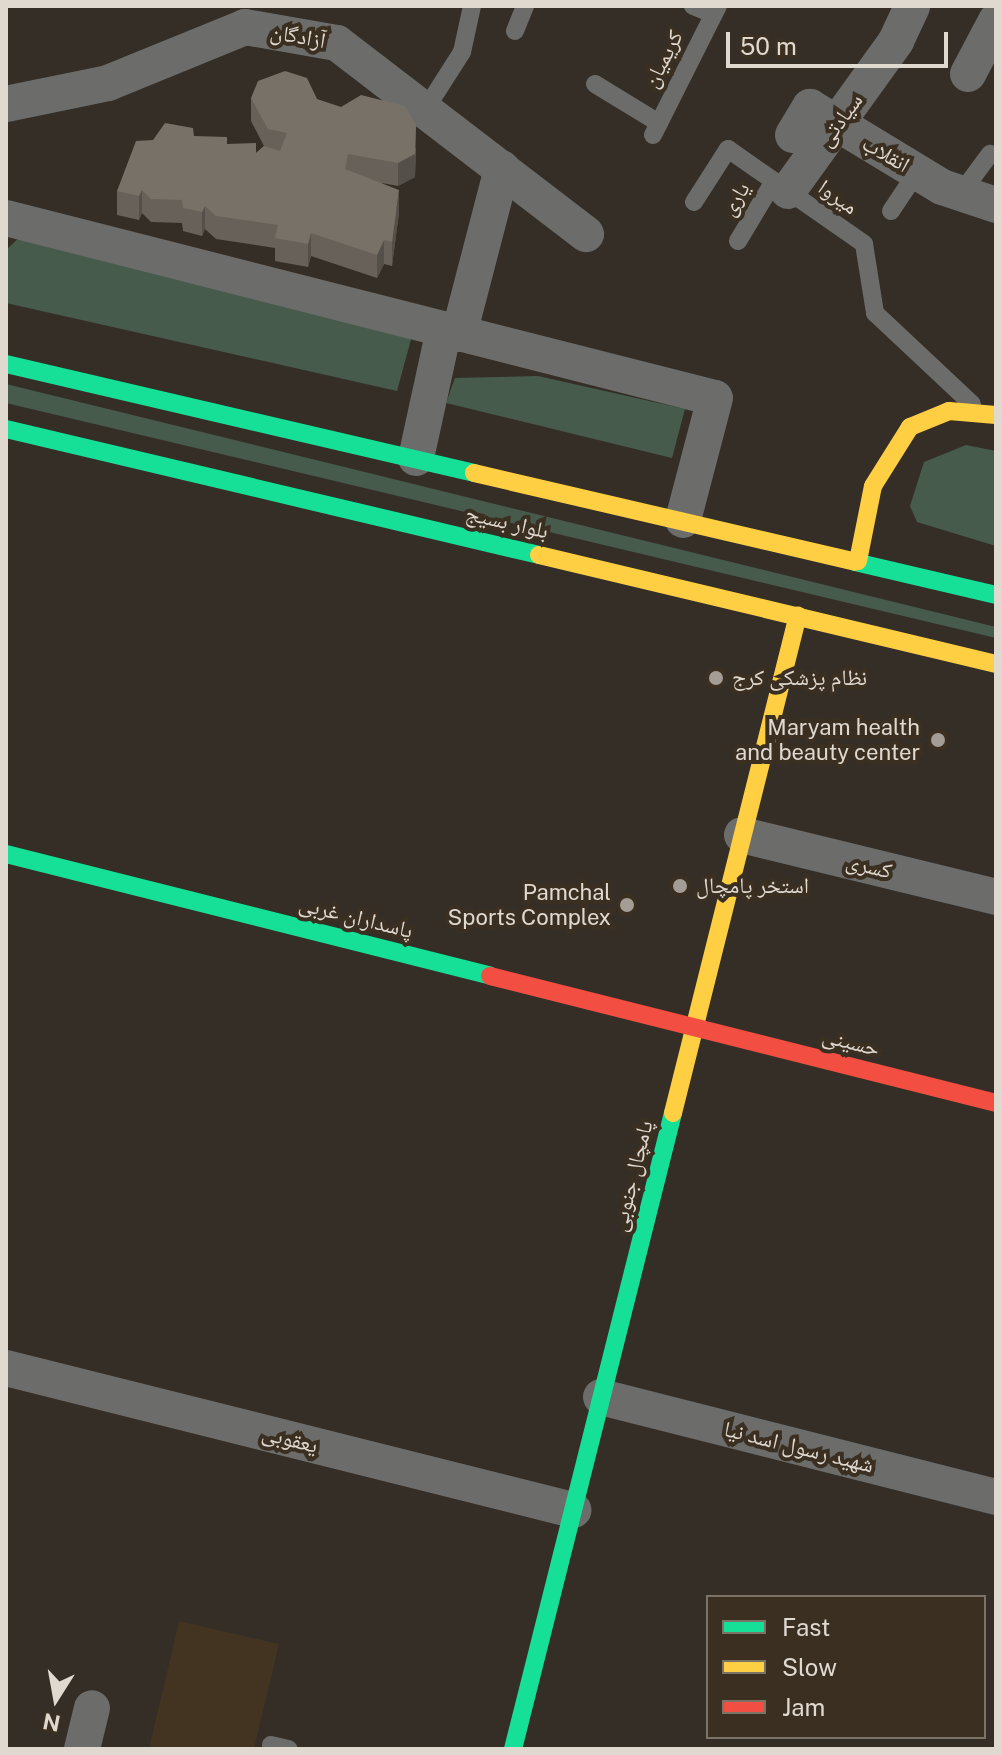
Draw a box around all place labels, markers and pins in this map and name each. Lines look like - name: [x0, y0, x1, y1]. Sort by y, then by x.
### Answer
- place label: نظام پزشکی کرج: [732, 665, 867, 691]
- marker: نظام پزشکی کرج: [707, 669, 725, 687]
- place label: Maryam health and beauty center: [735, 714, 920, 766]
- marker: Maryam health and beauty center: [927, 729, 949, 751]
- place label: استخر پامچال: [696, 873, 809, 899]
- marker: استخر پامچال: [671, 877, 689, 895]
- place label: Pamchal Sports Complex: [448, 879, 611, 930]
- marker: Pamchal Sports Complex: [618, 896, 636, 914]

